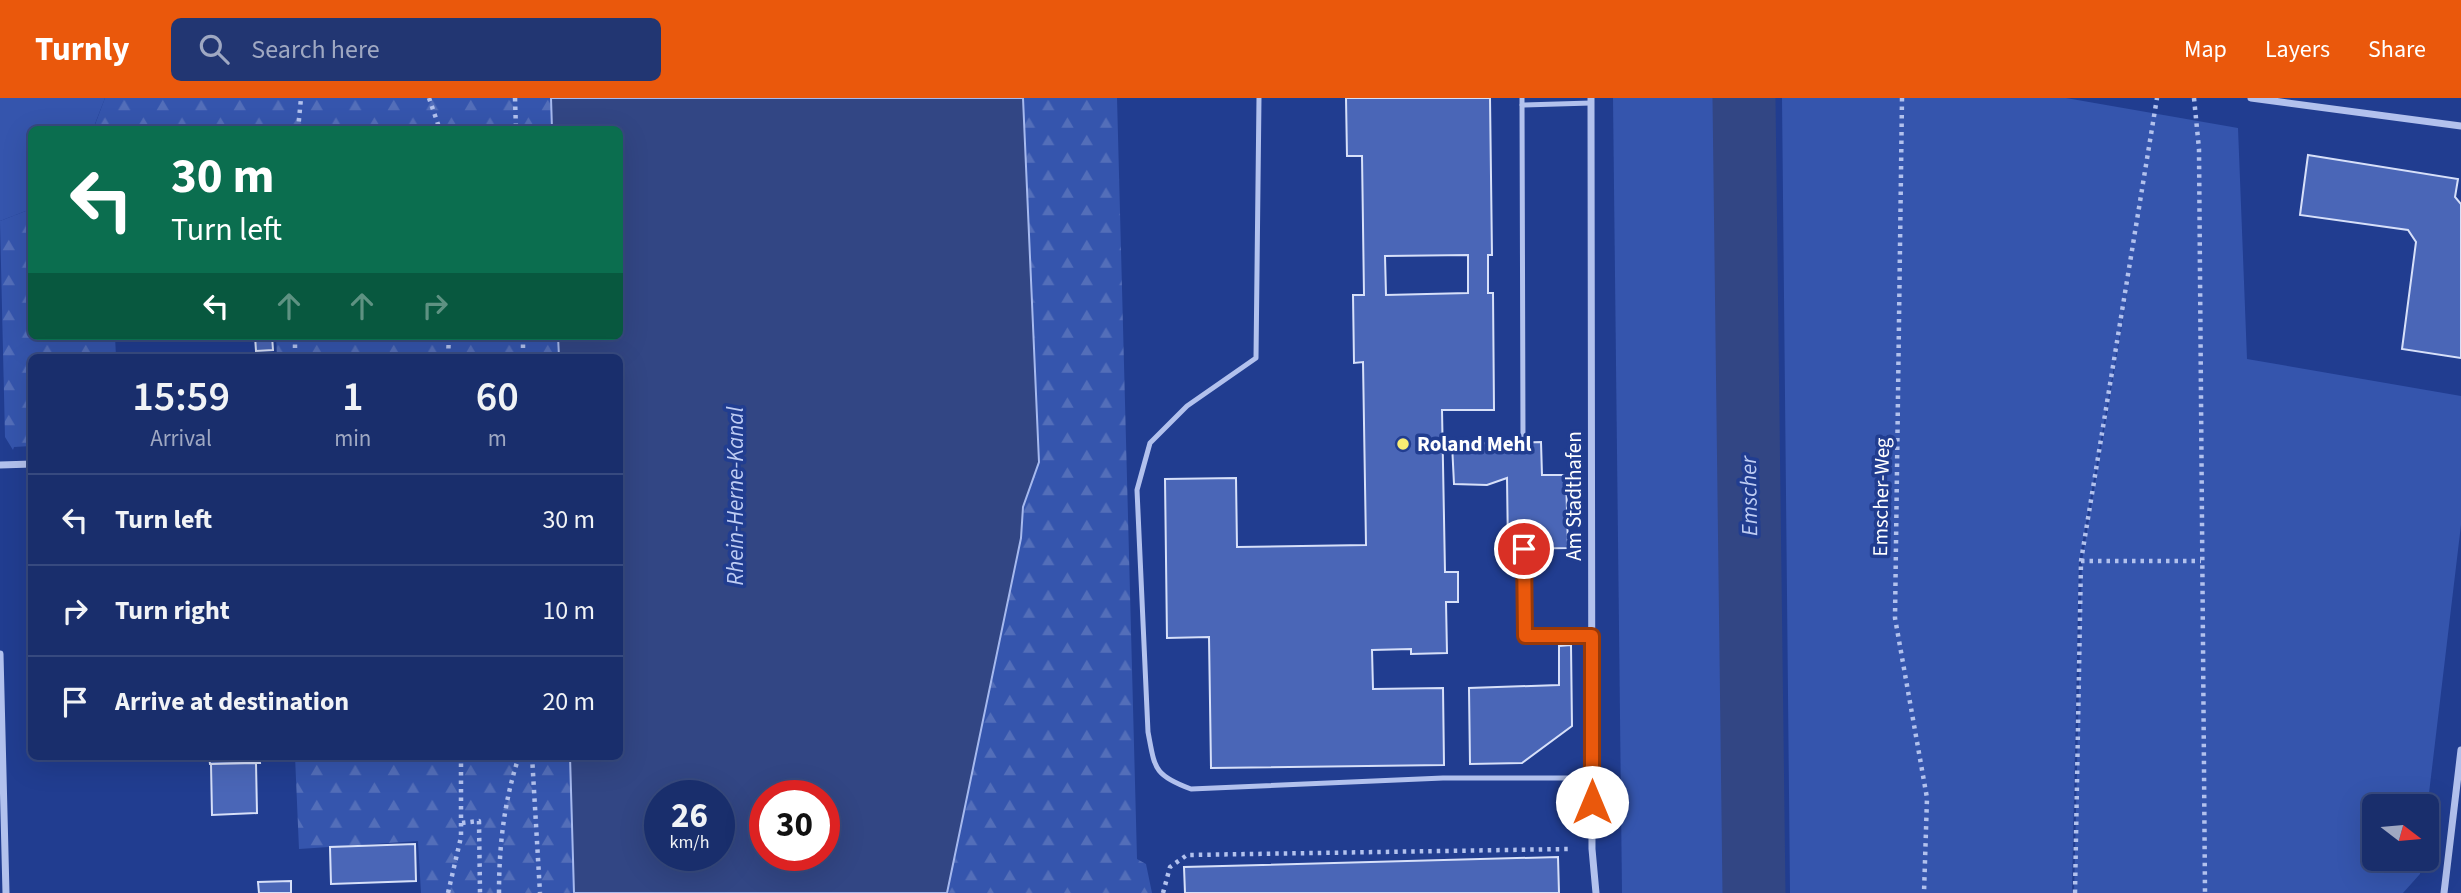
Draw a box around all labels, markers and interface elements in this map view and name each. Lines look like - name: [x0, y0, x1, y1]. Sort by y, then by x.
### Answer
- search box: [171, 18, 661, 81]
- text: Turnly: [35, 26, 129, 73]
- icon: search: [195, 30, 233, 68]
- text: Search here: [251, 31, 380, 68]
- text: Map: [2184, 32, 2227, 67]
- text: Layers: [2265, 32, 2330, 67]
- text: Share: [2368, 32, 2426, 67]
- text: 30 m: [171, 142, 275, 212]
- icon: left: [56, 154, 147, 245]
- text: Turn left: [171, 207, 282, 253]
- icon: left: [197, 287, 235, 325]
- icon: ahead: [270, 287, 308, 325]
- icon: ahead: [343, 287, 381, 325]
- icon: right: [416, 287, 454, 325]
- text: 15:59: [132, 367, 230, 427]
- text: 1: [342, 367, 364, 427]
- text: 60: [476, 367, 519, 427]
- water label: Rhein-Herne-Kanal: [719, 406, 752, 585]
- text: Arrival: [150, 422, 212, 455]
- text: min: [334, 422, 371, 455]
- text: m: [488, 422, 507, 455]
- place label: Roland Mehl: [1417, 429, 1532, 459]
- street label: Am Stadthafen: [1559, 431, 1589, 561]
- marker: Roland Mehl: [1395, 436, 1411, 452]
- street label: Emscher-Weg: [1865, 437, 1897, 557]
- water label: Emscher: [1732, 455, 1766, 536]
- icon: left: [56, 501, 94, 539]
- text: Turn left: [115, 501, 212, 538]
- text: 30 m: [542, 501, 595, 538]
- pin: [1494, 519, 1554, 579]
- icon: arrive: [1505, 530, 1543, 568]
- icon: right: [56, 592, 94, 630]
- text: Turn right: [115, 592, 230, 629]
- text: 10 m: [542, 592, 595, 629]
- icon: arrive: [56, 683, 94, 721]
- text: Arrive at destination: [115, 683, 349, 720]
- text: 20 m: [542, 683, 595, 720]
- position arrow: [1555, 765, 1629, 839]
- speed limit sign: 30: [749, 780, 840, 871]
- text: 26: [671, 791, 708, 841]
- north arrow: [2362, 794, 2440, 872]
- map controls: [2362, 794, 2439, 871]
- text: km/h: [670, 830, 709, 855]

